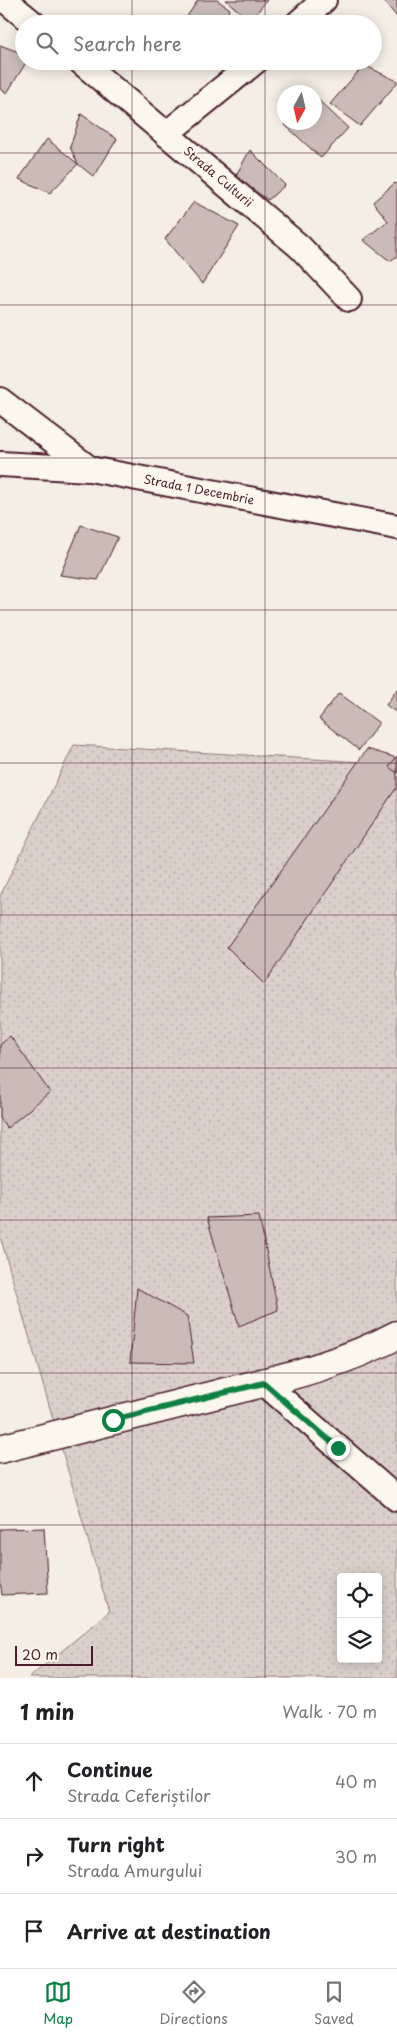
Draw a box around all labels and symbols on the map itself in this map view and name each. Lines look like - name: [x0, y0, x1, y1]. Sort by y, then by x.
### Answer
- north arrow: [277, 85, 322, 130]
- street label: Strada Culturii: [180, 142, 257, 211]
- street label: Strada 1 Decembrie: [142, 469, 257, 509]
- route start: [102, 1409, 125, 1432]
- route end: [327, 1437, 350, 1460]
- scale bar: [15, 1643, 92, 1666]

